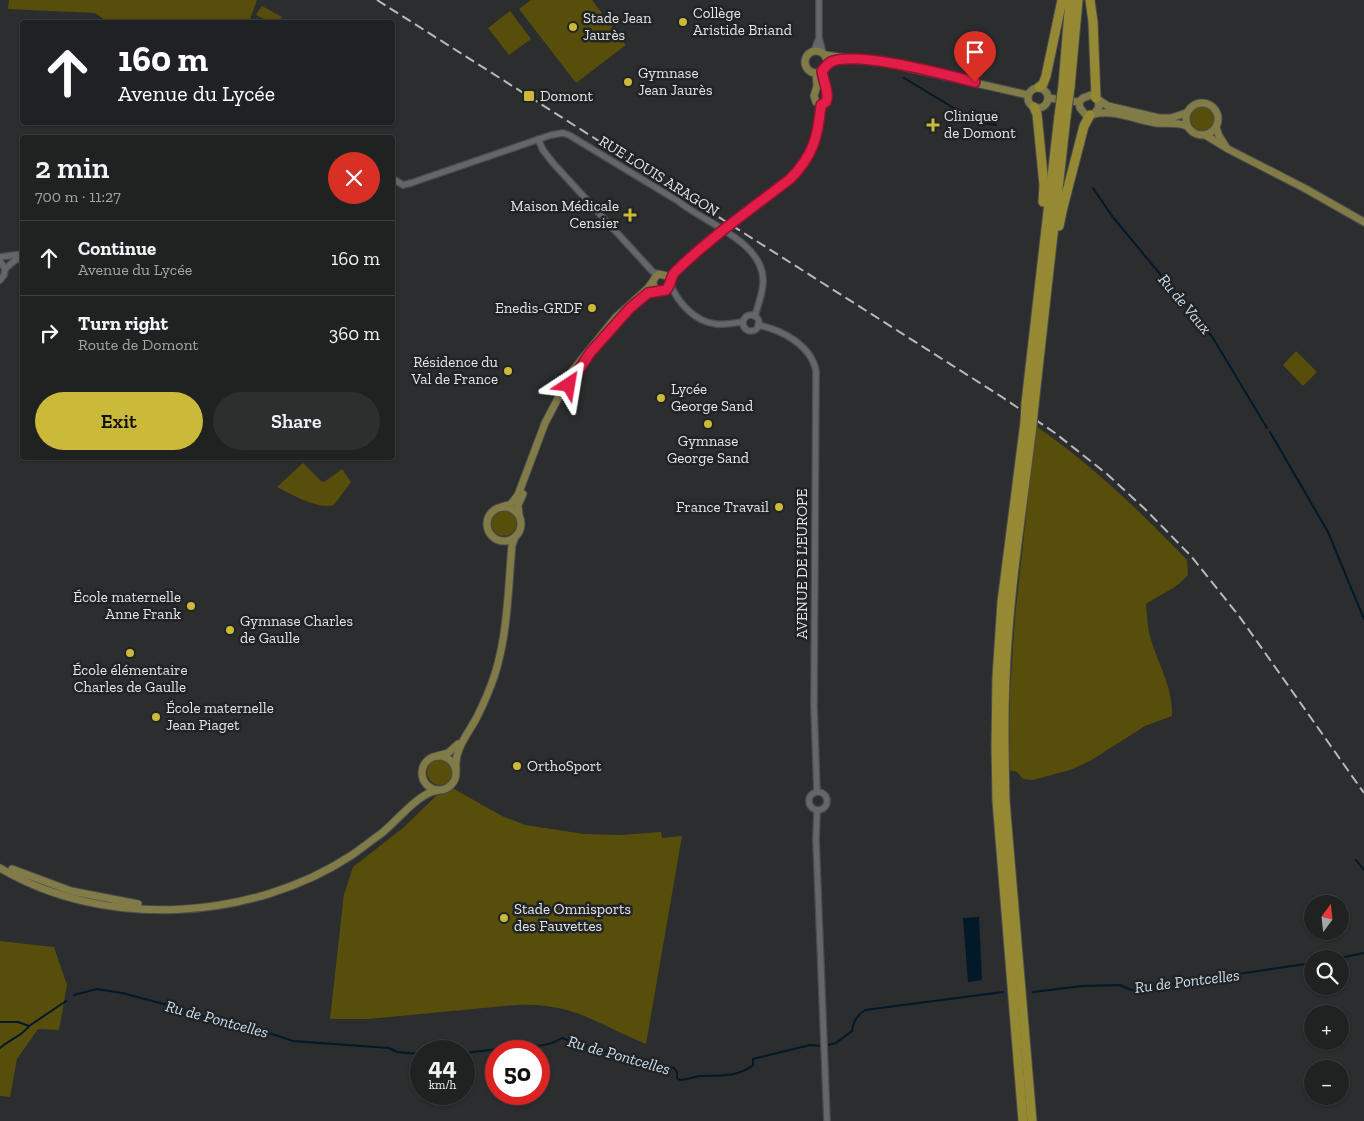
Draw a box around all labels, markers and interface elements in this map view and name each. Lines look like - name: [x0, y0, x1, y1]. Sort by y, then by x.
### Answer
- place label: Collège Aristide Briand: [693, 4, 793, 39]
- place label: Stade Jean Jaurès: [583, 9, 652, 44]
- marker: Collège Aristide Briand: [677, 16, 689, 28]
- marker: Stade Jean Jaurès: [567, 21, 579, 33]
- pin: [954, 31, 996, 82]
- text: 160 m: [118, 38, 208, 80]
- icon: arrive: [961, 38, 989, 66]
- icon: ahead: [35, 40, 100, 105]
- place label: Gymnase Jean Jaurès: [638, 64, 713, 99]
- marker: Gymnase Jean Jaurès: [622, 76, 634, 88]
- text: Avenue du Lycée: [118, 80, 275, 107]
- place label: Domont: [540, 87, 594, 105]
- marker: Domont: [522, 89, 536, 103]
- place label: Clinique de Domont: [944, 107, 1016, 142]
- marker: Clinique de Domont: [926, 118, 940, 132]
- street label: RUE LOUIS ARAGON: [596, 132, 722, 220]
- text: 2 min: [35, 150, 109, 186]
- button: close: [328, 152, 380, 204]
- text: 700 m · 11:27: [35, 187, 121, 206]
- place label: Maison Médicale Censier: [511, 197, 619, 232]
- marker: Maison Médicale Censier: [623, 208, 637, 222]
- text: Continue: [78, 237, 156, 260]
- icon: ahead: [35, 244, 63, 272]
- text: 160 m: [331, 247, 380, 270]
- text: Avenue du Lycée: [78, 260, 192, 279]
- water label: Ru de Vaux: [1154, 270, 1216, 338]
- place label: Enedis-GRDF: [495, 299, 583, 317]
- marker: Enedis-GRDF: [586, 302, 598, 314]
- text: Turn right: [78, 312, 168, 335]
- icon: right: [35, 319, 63, 347]
- text: 360 m: [329, 322, 380, 345]
- text: Route de Domont: [78, 335, 199, 354]
- place label: Résidence du Val de France: [410, 353, 499, 388]
- position arrow: [542, 358, 594, 410]
- marker: Résidence du Val de France: [502, 365, 514, 377]
- place label: Lycée George Sand: [671, 380, 754, 415]
- button: Exit: [35, 392, 203, 450]
- button: Share: [213, 392, 380, 450]
- marker: Lycée George Sand: [655, 392, 667, 404]
- marker: Gymnase George Sand: [702, 418, 714, 430]
- place label: Gymnase George Sand: [667, 432, 750, 467]
- street label: AVENUE DE L'EUROPE: [793, 489, 811, 639]
- place label: France Travail: [676, 498, 769, 516]
- marker: France Travail: [773, 501, 785, 513]
- place label: École maternelle Anne Frank: [73, 588, 181, 623]
- marker: École maternelle Anne Frank: [185, 600, 197, 612]
- place label: Gymnase Charles de Gaulle: [240, 612, 353, 647]
- marker: Gymnase Charles de Gaulle: [224, 624, 236, 636]
- marker: École élémentaire Charles de Gaulle: [124, 647, 136, 659]
- place label: École élémentaire Charles de Gaulle: [73, 661, 187, 696]
- place label: École maternelle Jean Piaget: [166, 699, 274, 734]
- marker: École maternelle Jean Piaget: [150, 711, 162, 723]
- place label: OrthoSport: [527, 757, 602, 775]
- marker: OrthoSport: [511, 760, 523, 772]
- north arrow: [1304, 895, 1349, 940]
- map controls: [1304, 895, 1349, 1105]
- place label: Stade Omnisports des Fauvettes: [514, 900, 631, 935]
- marker: Stade Omnisports des Fauvettes: [498, 912, 510, 924]
- button: search: [1304, 950, 1349, 995]
- water label: Ru de Pontcelles: [1133, 965, 1241, 997]
- water label: Ru de Pontcelles: [163, 996, 271, 1042]
- button: +: [1304, 1005, 1349, 1050]
- water label: Ru de Pontcelles: [566, 1031, 672, 1079]
- speed limit sign: 50: [485, 1040, 550, 1105]
- text: 44: [428, 1051, 457, 1081]
- button: −: [1304, 1060, 1349, 1105]
- text: km/h: [429, 1078, 456, 1092]

